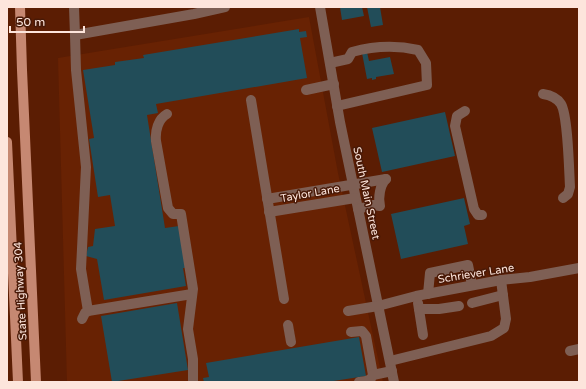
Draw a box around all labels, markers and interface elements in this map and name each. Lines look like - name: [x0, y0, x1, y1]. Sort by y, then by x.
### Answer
- scale bar: [10, 8, 84, 34]
- text: 50 m: [16, 15, 45, 29]
- street label: South Main Street: [350, 146, 383, 241]
- street label: Taylor Lane: [280, 182, 341, 205]
- street label: State Highway 304: [11, 241, 30, 341]
- street label: Schriever Lane: [437, 261, 515, 286]

